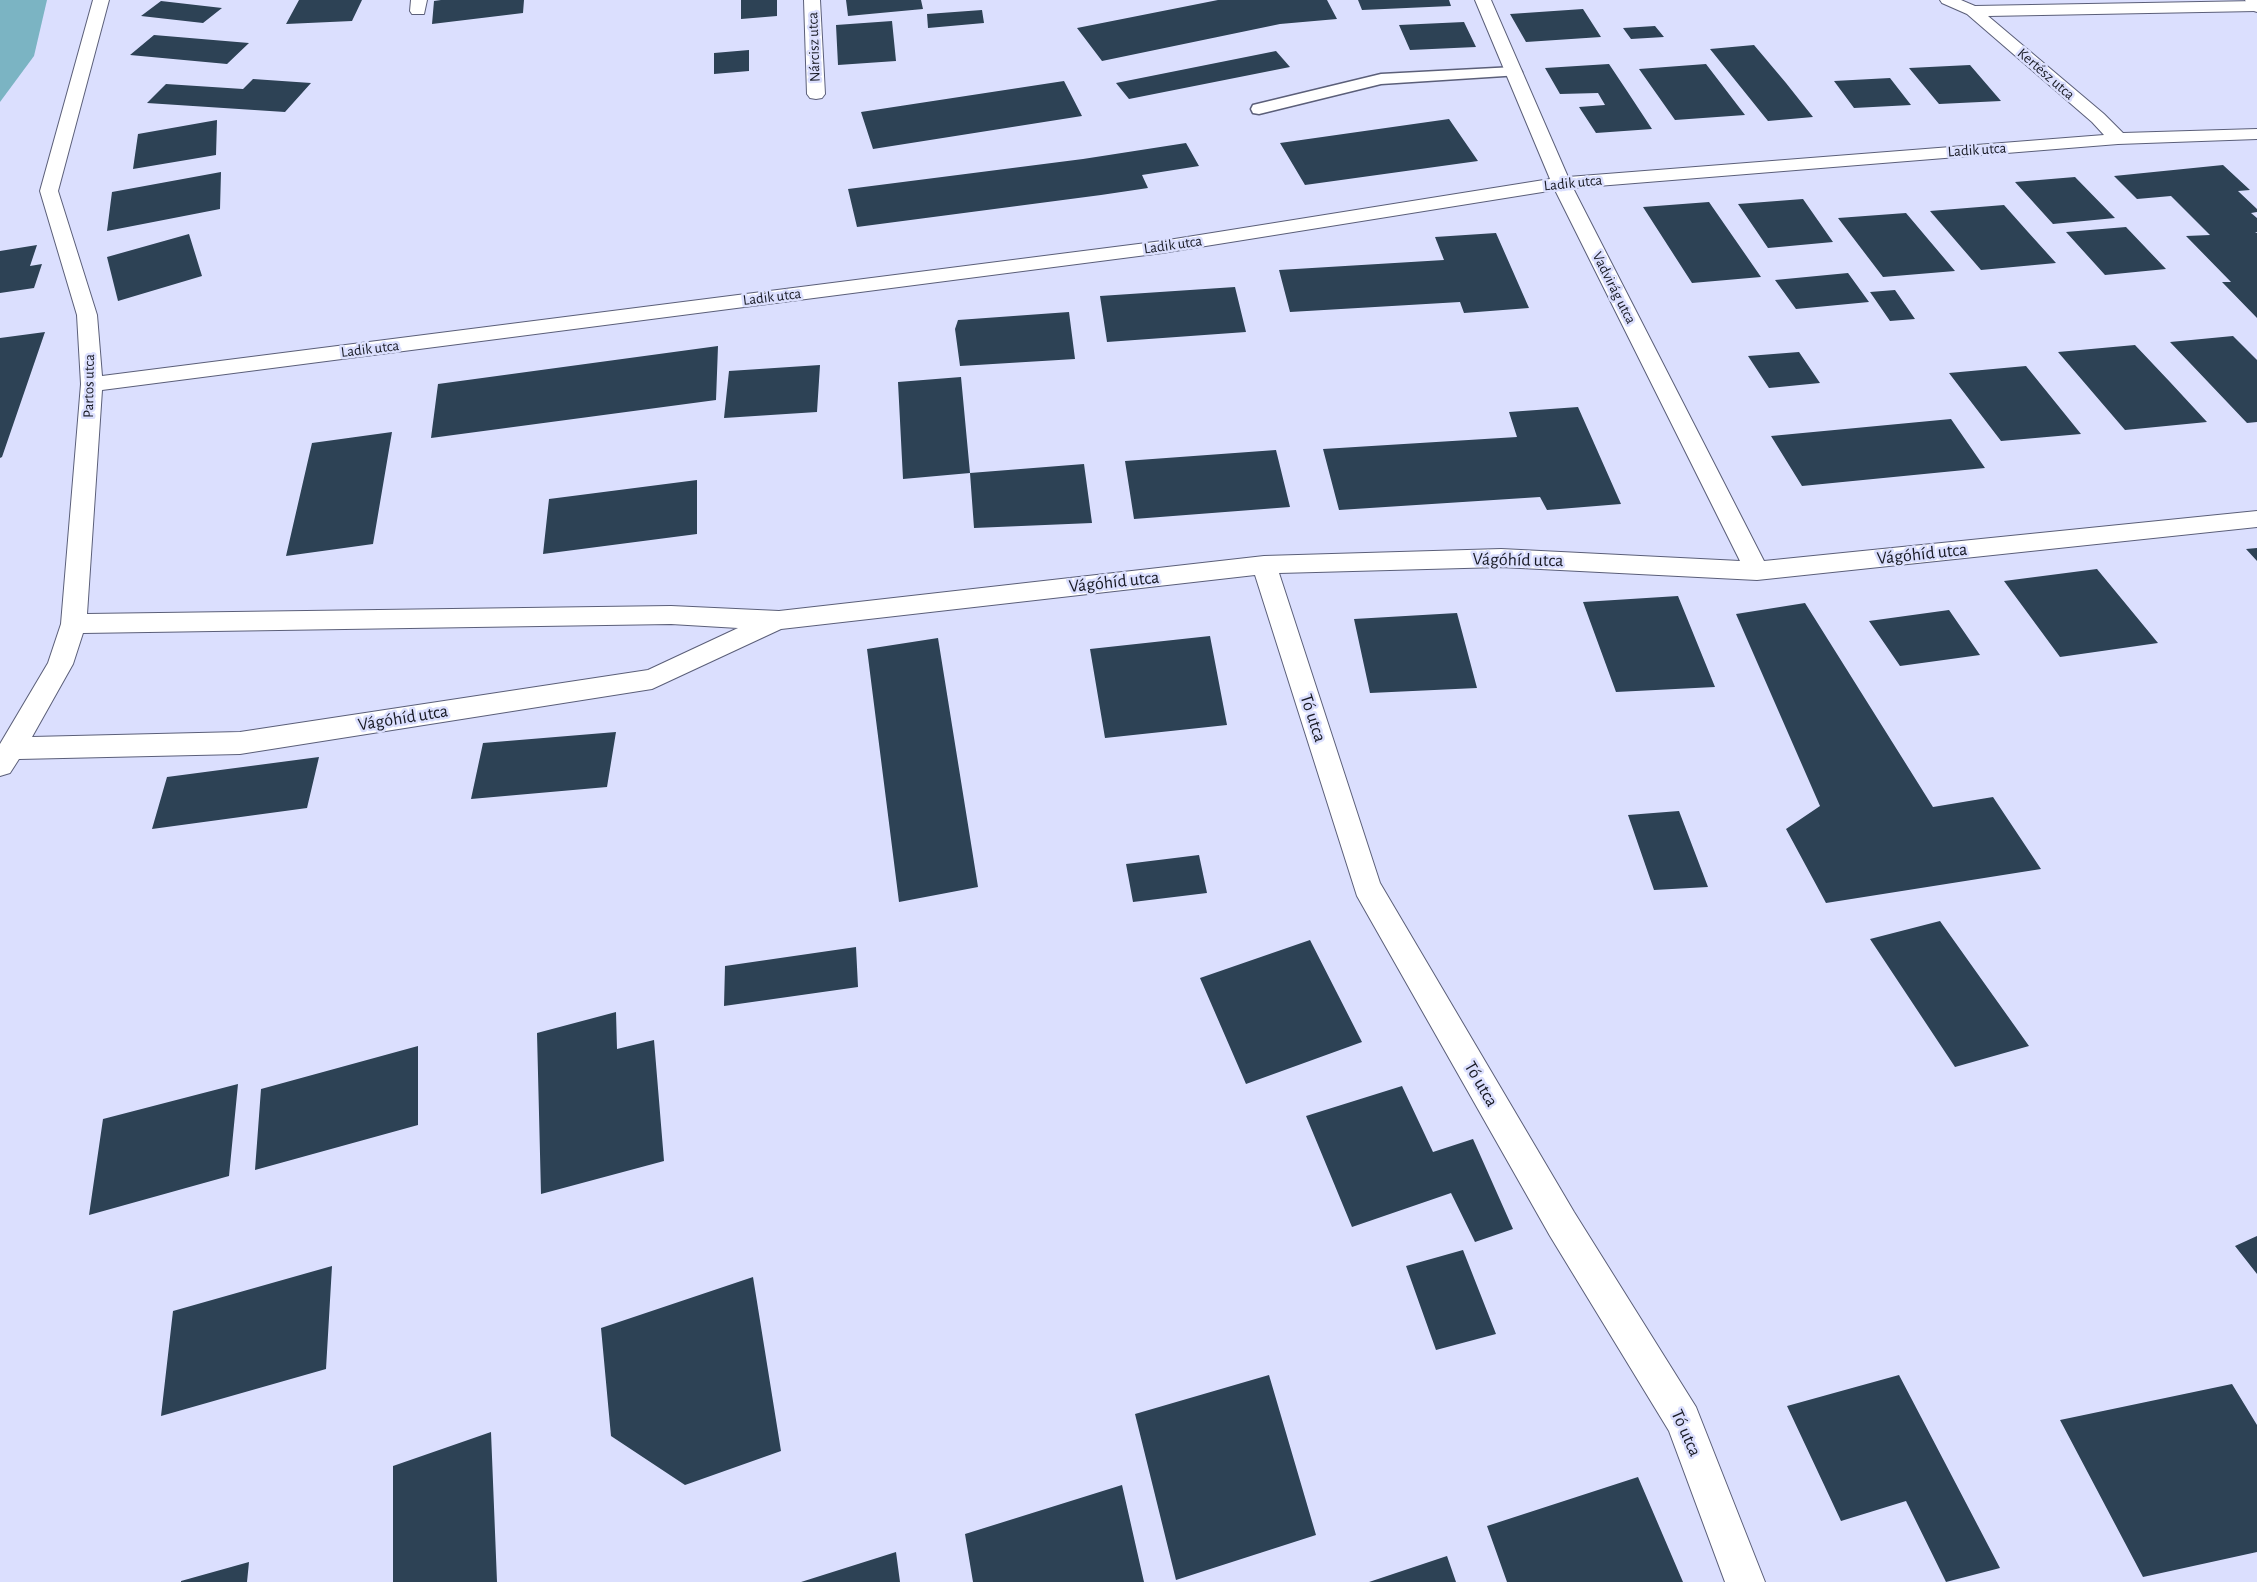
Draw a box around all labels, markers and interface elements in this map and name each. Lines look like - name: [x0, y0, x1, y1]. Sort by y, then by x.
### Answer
- street label: Nárcisz utca: [804, 12, 824, 82]
- street label: Kertész utca: [2014, 44, 2078, 104]
- street label: Ladik utca: [1947, 139, 2007, 161]
- street label: Ladik utca: [1543, 171, 1603, 195]
- street label: Ladik utca: [1143, 232, 1203, 258]
- street label: Vadvirág utca: [1588, 249, 1640, 327]
- street label: Ladik utca: [742, 284, 802, 310]
- street label: Ladik utca: [340, 336, 400, 362]
- street label: Partos utca: [79, 354, 99, 418]
- street label: Vágóhíd utca: [1876, 539, 1968, 569]
- street label: Vágóhíd utca: [1472, 548, 1564, 572]
- street label: Vágóhíd utca: [1068, 567, 1160, 597]
- street label: Tó utca: [1295, 691, 1331, 745]
- street label: Vágóhíd utca: [356, 700, 450, 736]
- street label: Tó utca: [1459, 1057, 1503, 1111]
- street label: Tó utca: [1666, 1406, 1706, 1460]

